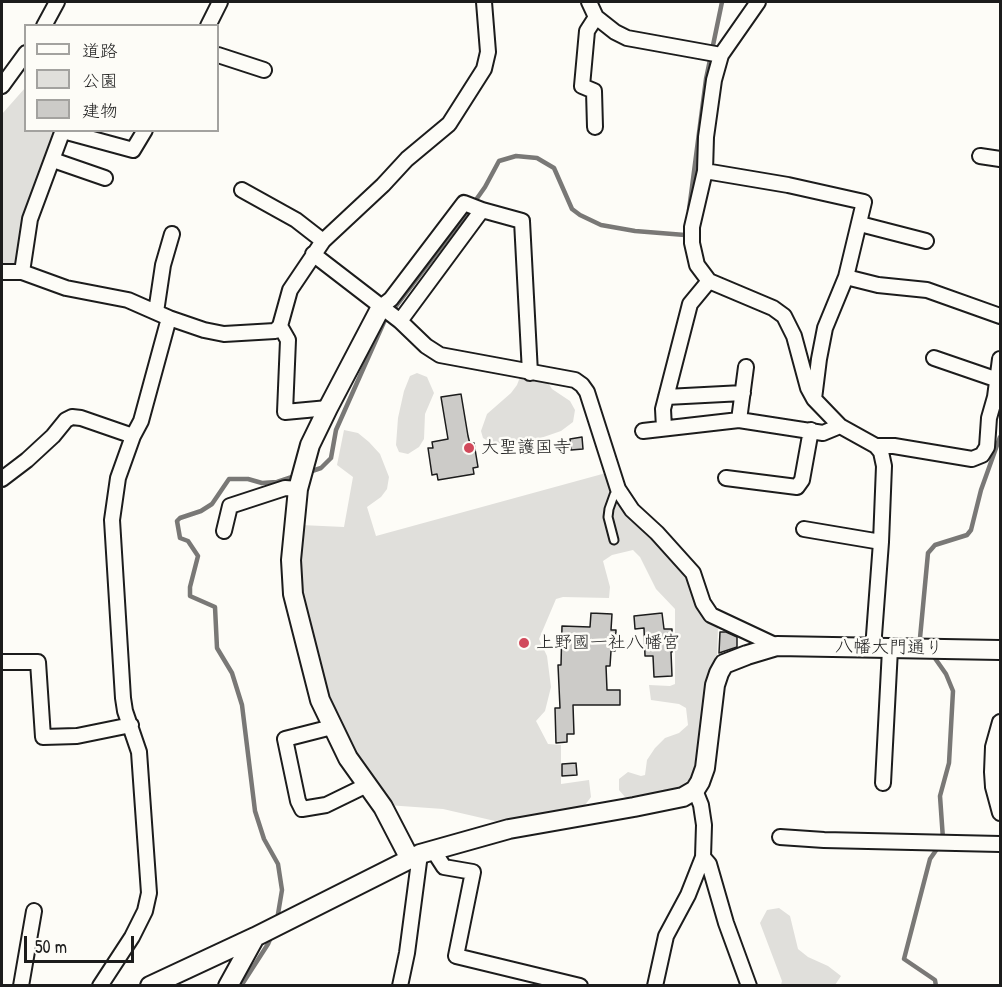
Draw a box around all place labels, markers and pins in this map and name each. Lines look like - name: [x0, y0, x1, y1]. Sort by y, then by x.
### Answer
- place label: 大聖護国寺: [481, 437, 571, 459]
- marker: 大聖護国寺: [462, 441, 476, 455]
- place label: 上野國一社八幡宮: [536, 632, 680, 654]
- marker: 上野國一社八幡宮: [517, 636, 531, 650]

